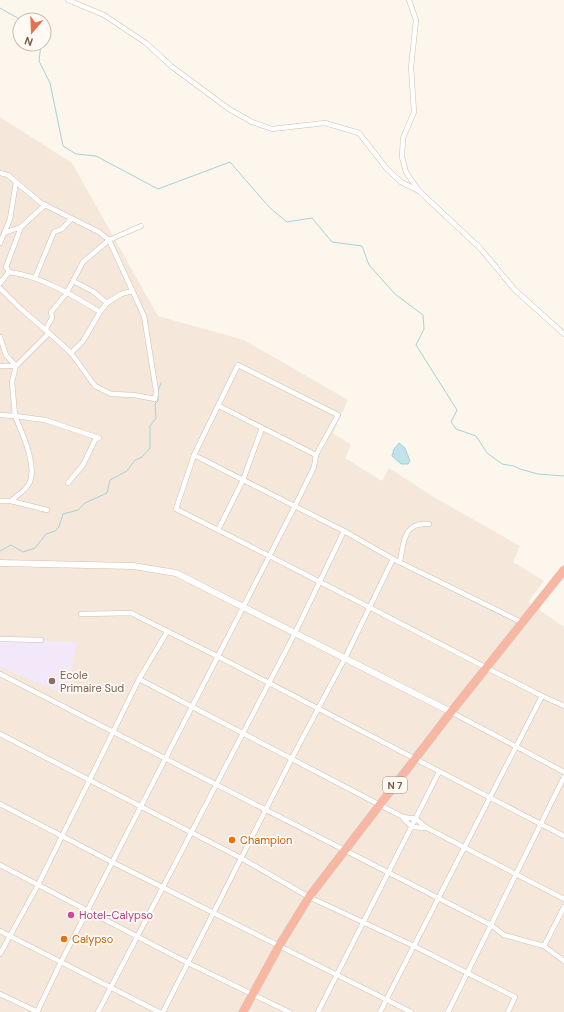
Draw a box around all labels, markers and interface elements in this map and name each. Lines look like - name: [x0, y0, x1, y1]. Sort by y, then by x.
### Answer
- north arrow: [12, 12, 52, 52]
- text: N: [23, 34, 35, 49]
- place label: Ecole Primaire Sud: [60, 668, 124, 695]
- marker: Ecole Primaire Sud: [47, 676, 57, 686]
- road number: N 7: [383, 777, 407, 793]
- place label: Champion: [240, 833, 292, 847]
- marker: Champion: [227, 835, 237, 845]
- place label: Hotel-Calypso: [79, 908, 153, 922]
- marker: Hotel-Calypso: [66, 910, 76, 920]
- place label: Calypso: [72, 932, 113, 946]
- marker: Calypso: [59, 934, 69, 944]

